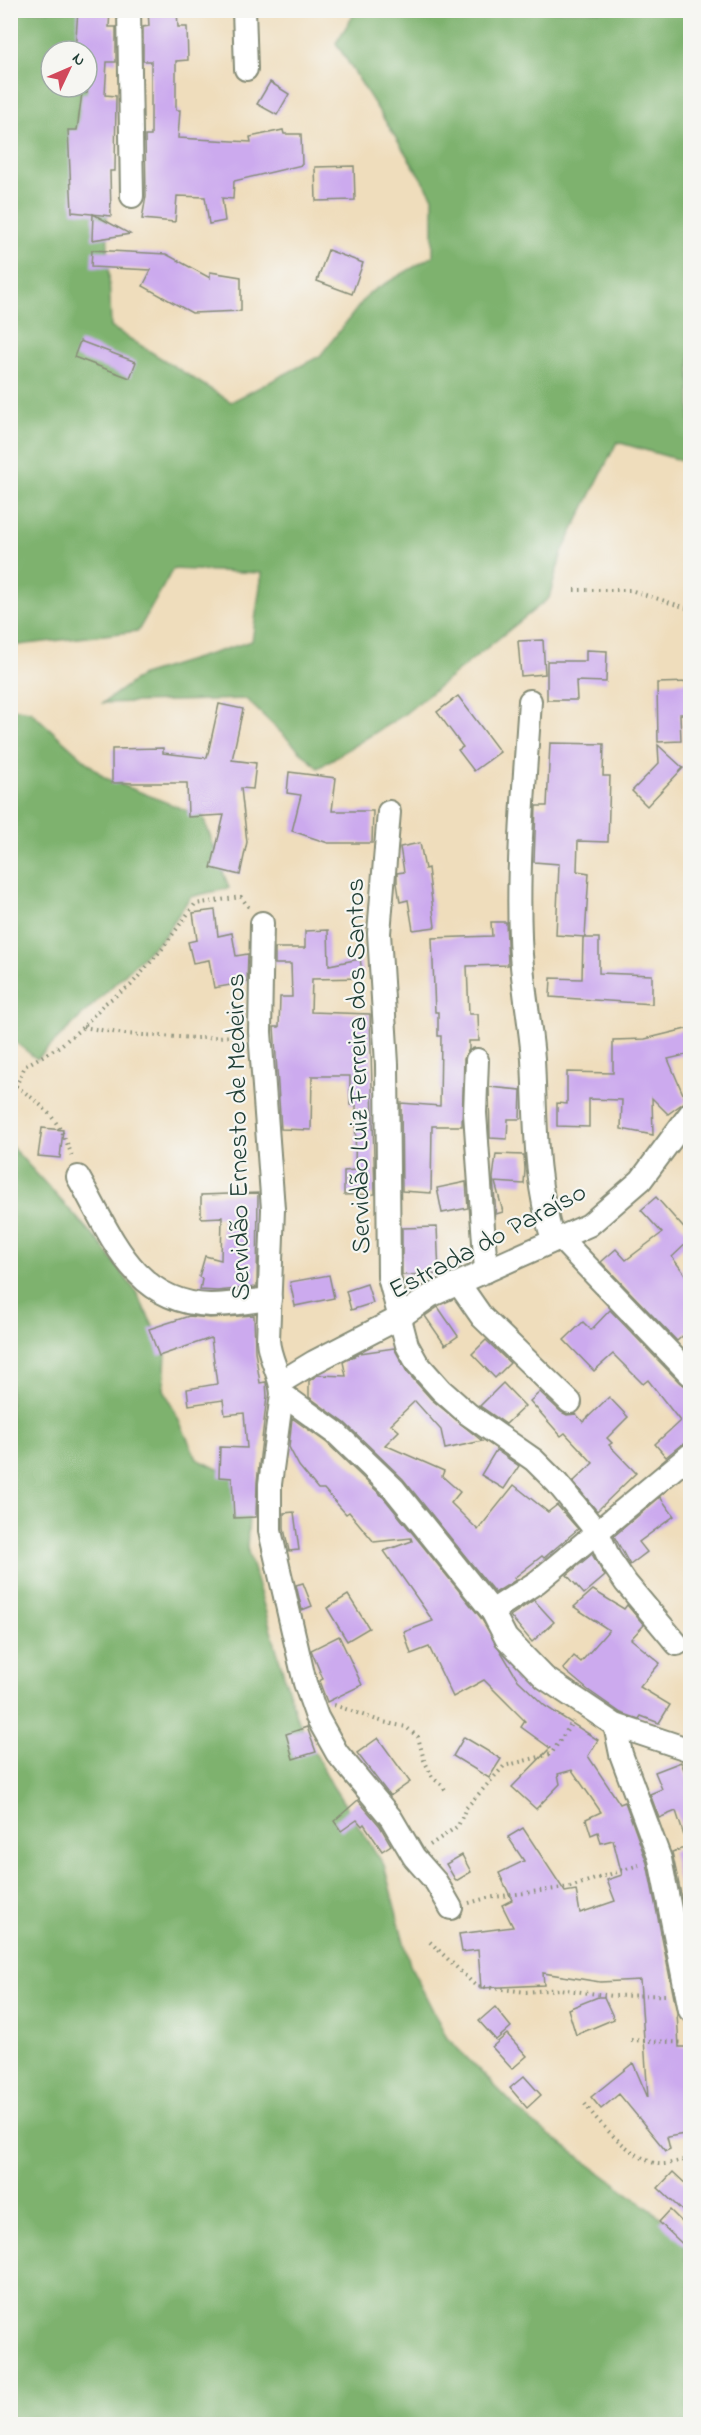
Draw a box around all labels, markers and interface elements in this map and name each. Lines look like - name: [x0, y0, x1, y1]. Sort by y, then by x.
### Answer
- north arrow: [39, 39, 99, 99]
- text: N: [66, 48, 91, 72]
- street label: Servidão Luiz Ferreira dos Santos: [337, 878, 382, 1254]
- street label: Servidão Ernesto de Medeiros: [217, 973, 262, 1301]
- street label: Estrada do Paraíso: [382, 1174, 594, 1311]

